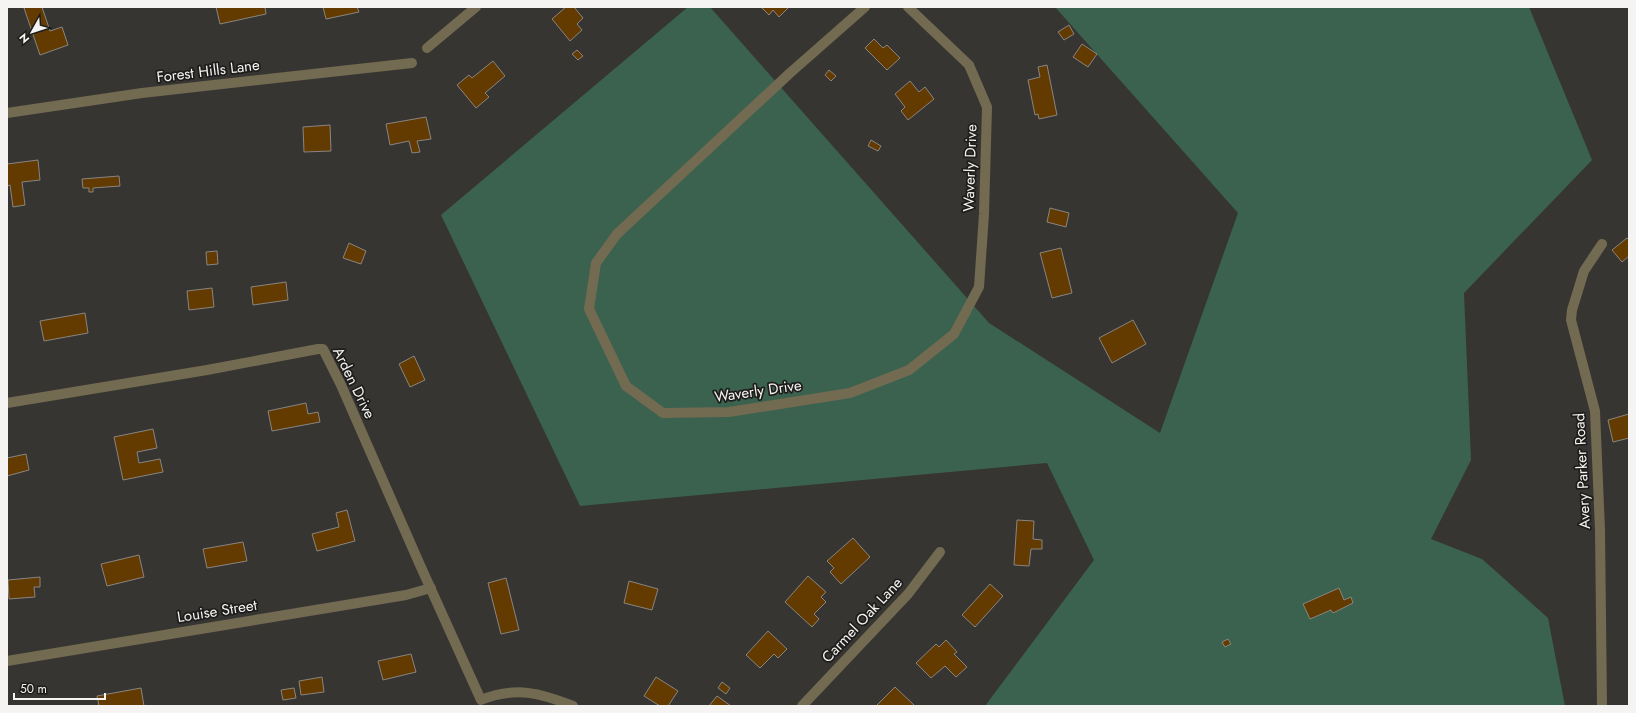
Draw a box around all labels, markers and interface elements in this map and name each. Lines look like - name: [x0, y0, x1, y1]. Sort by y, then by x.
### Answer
- north arrow: [12, 12, 52, 52]
- text: N: [15, 30, 33, 47]
- street label: Forest Hills Lane: [155, 54, 261, 88]
- street label: Waverly Drive: [957, 124, 983, 212]
- street label: Arden Drive: [327, 344, 381, 423]
- street label: Waverly Drive: [713, 374, 803, 408]
- street label: Avery Parker Road: [1568, 412, 1596, 530]
- street label: Carmel Oak Lane: [817, 572, 908, 668]
- street label: Louise Street: [175, 594, 259, 628]
- scale bar: [14, 675, 105, 701]
- text: 50 m: [20, 680, 47, 698]

